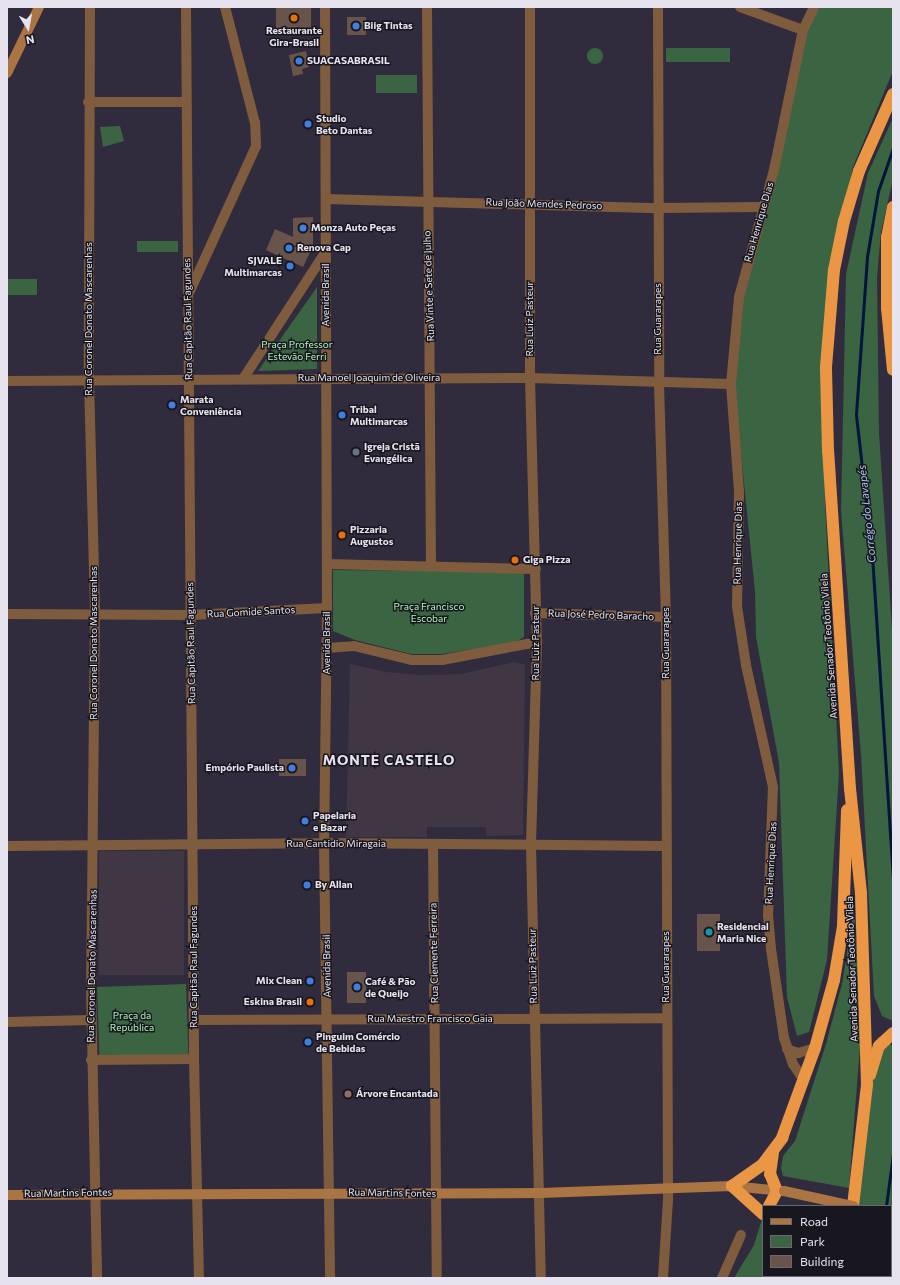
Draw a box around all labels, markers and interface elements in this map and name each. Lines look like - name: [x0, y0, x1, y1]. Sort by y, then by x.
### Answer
- north arrow: [8, 8, 48, 48]
- marker: Restaurante Gira-Brasil: [289, 13, 299, 23]
- place label: Biig Tintas: [364, 20, 413, 32]
- marker: Biig Tintas: [351, 21, 361, 31]
- place label: Restaurante Gira-Brasil: [266, 24, 322, 48]
- text: N: [25, 33, 36, 47]
- place label: SUACASABRASIL: [307, 55, 390, 67]
- marker: SUACASABRASIL: [294, 56, 304, 66]
- place label: Studio Beto Dantas: [316, 112, 372, 136]
- marker: Studio Beto Dantas: [303, 119, 313, 129]
- street label: Rua Henrique Dias: [742, 181, 776, 263]
- street label: Rua João Mendes Pedroso: [485, 196, 603, 212]
- place label: Monza Auto Peças: [311, 222, 396, 234]
- marker: Monza Auto Peças: [298, 223, 308, 233]
- street label: Rua Vinte e Sete de Julho: [421, 230, 437, 342]
- street label: Rua Coronel Donato Mascarenhas: [83, 242, 95, 396]
- place label: Renova Cap: [297, 242, 351, 254]
- marker: Renova Cap: [284, 243, 294, 253]
- place label: SJVALE Multimarcas: [224, 254, 282, 278]
- street label: Rua Capitão Raul Fagundes: [181, 258, 195, 380]
- marker: SJVALE Multimarcas: [285, 261, 295, 271]
- street label: Avenida Brasil: [320, 263, 332, 327]
- street label: Rua Luiz Pasteur: [524, 281, 536, 357]
- street label: Rua Guararapes: [652, 283, 664, 355]
- park label: Praça Professor Estevão Ferri: [261, 338, 333, 362]
- street label: Rua Manoel Joaquim de Oliveira: [298, 372, 440, 384]
- place label: Marata Conveniência: [180, 393, 241, 416]
- marker: Marata Conveniência: [167, 400, 177, 410]
- place label: Tribal Multimarcas: [350, 403, 408, 426]
- marker: Tribal Multimarcas: [337, 410, 347, 420]
- place label: Igreja Cristã Evangélica: [364, 440, 420, 464]
- marker: Igreja Cristã Evangélica: [351, 447, 361, 457]
- water label: Corrégo do Lavapés: [855, 464, 879, 564]
- street label: Rua Henrique Dias: [731, 502, 745, 584]
- place label: Pizzaria Augustos: [350, 523, 393, 546]
- marker: Pizzaria Augustos: [337, 530, 347, 540]
- place label: Giga Pizza: [523, 554, 571, 566]
- marker: Giga Pizza: [510, 555, 520, 565]
- street label: Rua Coronel Donato Mascarenhas: [88, 566, 100, 720]
- street label: Avenida Senador Teotônio Vilela: [818, 573, 840, 719]
- street label: Rua Capitão Raul Fagundes: [184, 582, 198, 704]
- park label: Praça Francisco Escobar: [394, 600, 464, 624]
- street label: Rua Gomide Santos: [207, 604, 295, 620]
- street label: Rua Luiz Pasteur: [530, 605, 542, 681]
- street label: Rua José Pedro Baracho: [548, 607, 654, 623]
- street label: Rua Guararapes: [660, 607, 672, 679]
- street label: Avenida Brasil: [321, 611, 333, 675]
- district label: MONTE CASTELO: [323, 752, 455, 768]
- place label: Empório Paulista: [206, 762, 284, 774]
- marker: Empório Paulista: [287, 763, 297, 773]
- place label: Papelaria e Bazar: [313, 809, 356, 832]
- marker: Papelaria e Bazar: [300, 816, 310, 826]
- street label: Rua Henrique Dias: [763, 821, 779, 905]
- street label: Rua Cantidio Miragaia: [286, 838, 386, 850]
- place label: By Allan: [315, 879, 353, 891]
- marker: By Allan: [302, 880, 312, 890]
- street label: Rua Coronel Donato Mascarenhas: [85, 889, 99, 1043]
- street label: Avenida Senador Teotônio Vilela: [843, 896, 861, 1042]
- street label: Rua Clemente Ferreira: [427, 903, 441, 1003]
- street label: Rua Capitão Raul Fagundes: [188, 906, 200, 1028]
- place label: Residencial Maria Nice: [717, 920, 769, 944]
- marker: Residencial Maria Nice: [704, 927, 714, 937]
- street label: Rua Luiz Pasteur: [526, 928, 540, 1004]
- street label: Rua Guararapes: [660, 931, 672, 1003]
- street label: Avenida Brasil: [320, 934, 334, 998]
- place label: Mix Clean: [256, 975, 302, 987]
- place label: Café & Pão de Queijo: [365, 975, 415, 998]
- marker: Mix Clean: [305, 976, 315, 986]
- marker: Café & Pão de Queijo: [352, 982, 362, 992]
- place label: Eskina Brasil: [244, 996, 302, 1008]
- marker: Eskina Brasil: [305, 997, 315, 1007]
- park label: Praça da República: [110, 1009, 154, 1032]
- street label: Rua Maestro Francisco Gaia: [367, 1013, 493, 1025]
- place label: Pinguim Comércio de Bebidas: [316, 1030, 400, 1054]
- marker: Pinguim Comércio de Bebidas: [303, 1037, 313, 1047]
- place label: Árvore Encantada: [356, 1088, 438, 1100]
- marker: Árvore Encantada: [343, 1089, 353, 1099]
- street label: Rua Martins Fontes: [24, 1186, 112, 1200]
- street label: Rua Martins Fontes: [348, 1186, 436, 1200]
- legend: [762, 1205, 892, 1277]
- text: Road: [800, 1214, 828, 1228]
- text: Park: [800, 1234, 825, 1248]
- text: Building: [800, 1254, 844, 1268]

